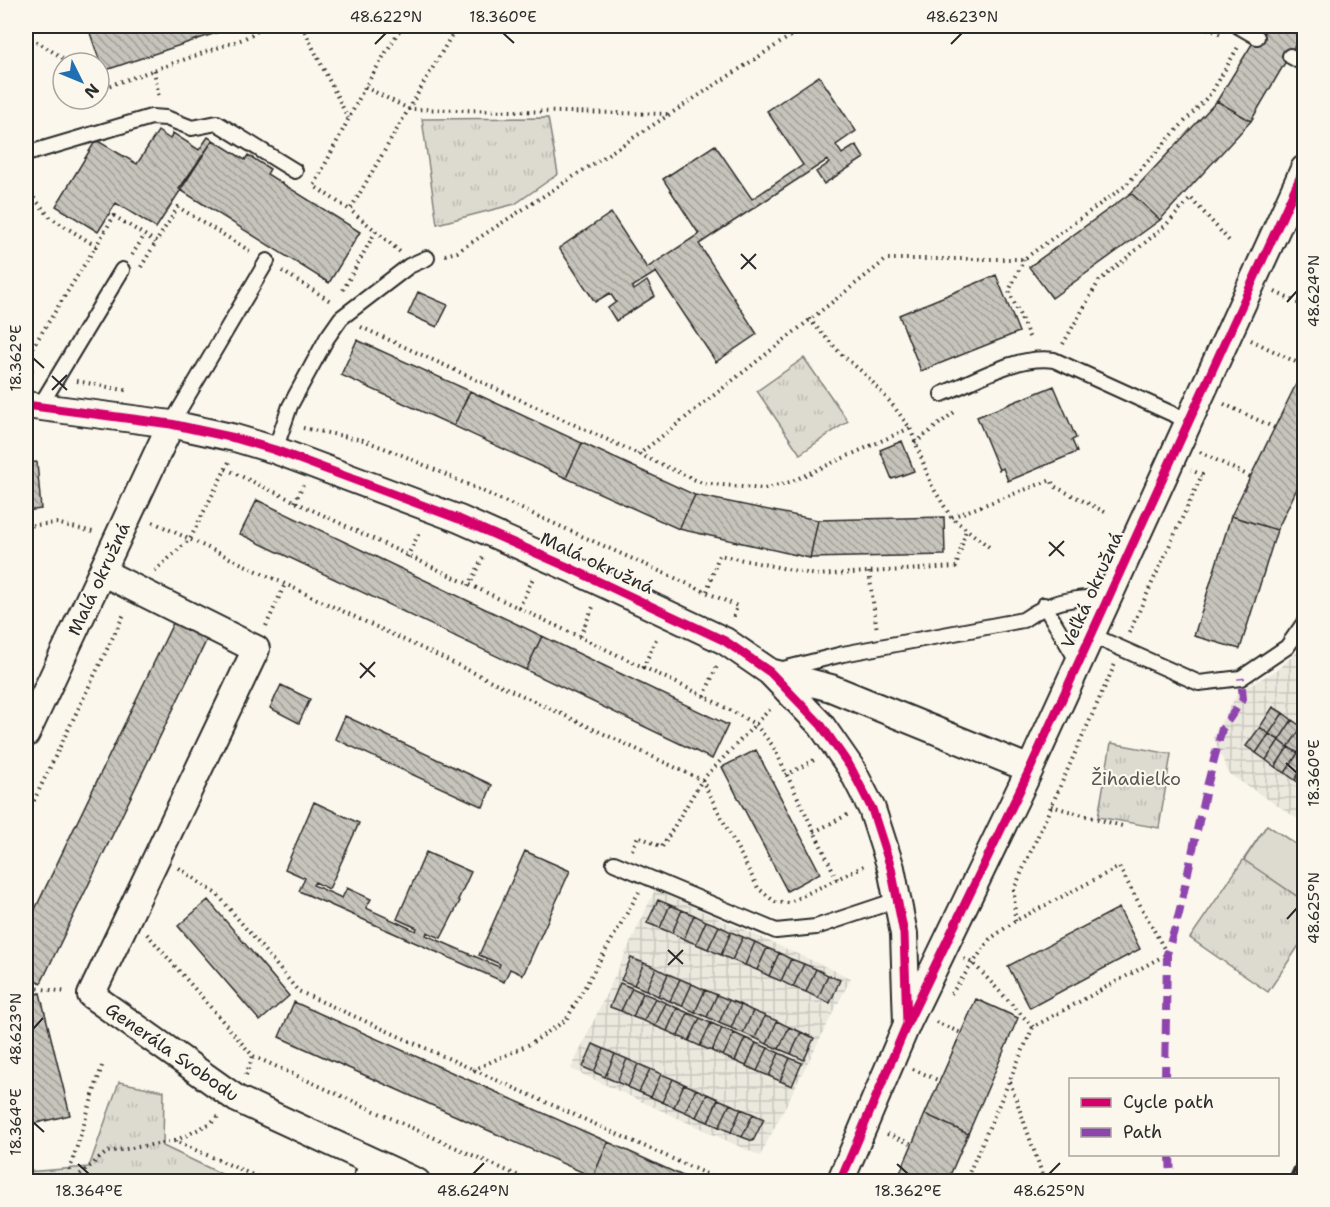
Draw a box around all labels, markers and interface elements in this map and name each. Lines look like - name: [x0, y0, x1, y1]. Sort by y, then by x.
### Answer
- text: 48.622°N: [350, 7, 422, 27]
- text: 18.360°E: [469, 7, 537, 27]
- text: 48.623°N: [926, 7, 998, 27]
- north arrow: [51, 51, 111, 111]
- text: N: [80, 79, 104, 103]
- text: 48.624°N: [1304, 255, 1324, 327]
- text: 18.362°E: [6, 325, 26, 391]
- street label: Malá okružná: [62, 518, 136, 640]
- street label: Malá okružná: [536, 526, 658, 600]
- street label: Veľká okružná: [1056, 528, 1128, 652]
- text: 18.360°E: [1304, 739, 1324, 807]
- park label: Žihadielko: [1091, 767, 1181, 791]
- text: 48.625°N: [1304, 872, 1324, 944]
- text: 48.623°N: [6, 993, 26, 1065]
- street label: Generála Svobodu: [100, 997, 244, 1107]
- legend: [1069, 1078, 1279, 1156]
- text: 18.364°E: [6, 1088, 26, 1156]
- text: Cycle path: [1123, 1090, 1214, 1114]
- text: Path: [1123, 1120, 1162, 1144]
- text: 18.364°E: [55, 1181, 123, 1201]
- text: 48.624°N: [437, 1181, 509, 1201]
- text: 18.362°E: [875, 1181, 941, 1201]
- text: 48.625°N: [1013, 1181, 1085, 1201]

